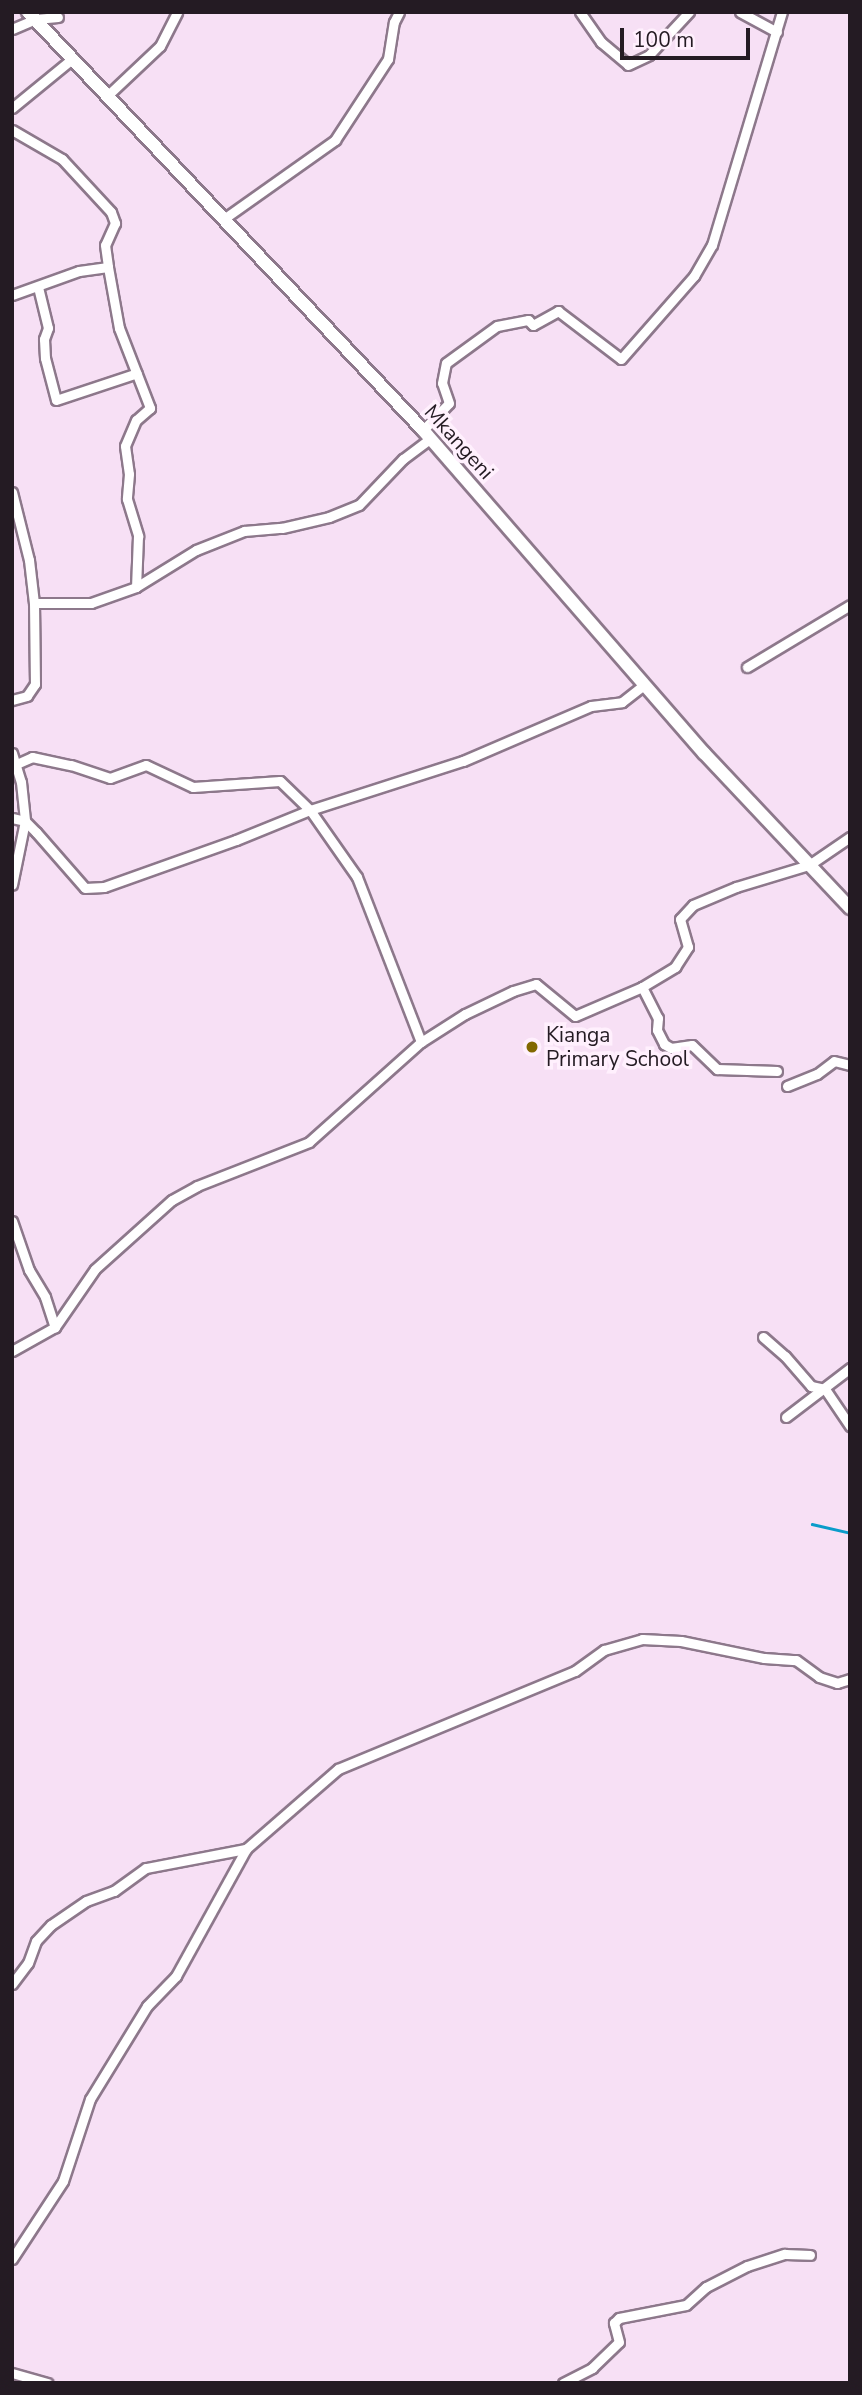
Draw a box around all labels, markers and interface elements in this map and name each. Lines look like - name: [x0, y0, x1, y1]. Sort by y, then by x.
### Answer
- scale bar: [624, 14, 754, 58]
- text: 100 m: [633, 26, 694, 54]
- street label: Mkangeni: [419, 400, 499, 484]
- place label: Kianga Primary School: [546, 1022, 689, 1072]
- marker: Kianga Primary School: [524, 1039, 540, 1055]

